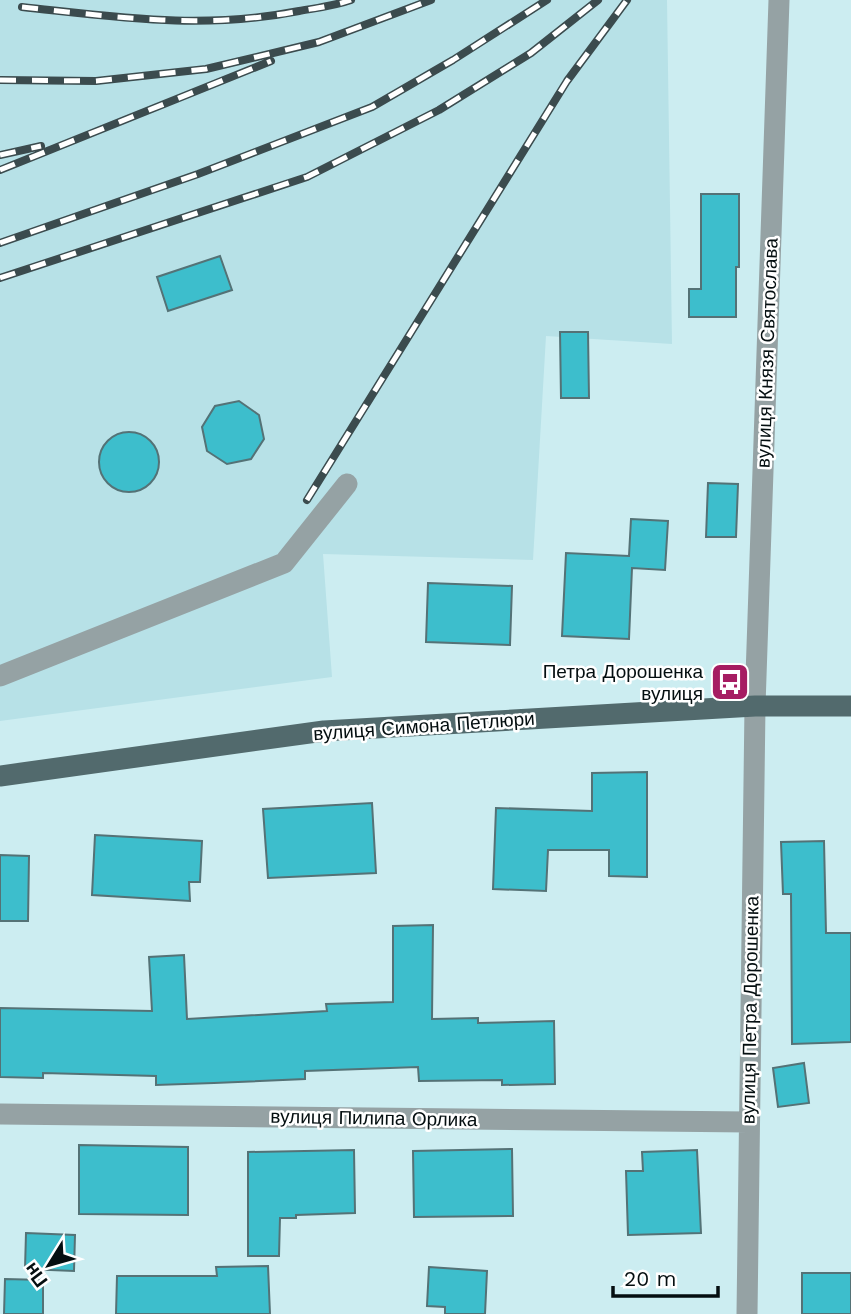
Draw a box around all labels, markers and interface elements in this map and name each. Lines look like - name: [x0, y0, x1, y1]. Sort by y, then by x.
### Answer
- street label: вулиця Князя Святослава: [751, 237, 783, 468]
- place label: Петра Дорошенка вулиця: [543, 660, 703, 705]
- bus stop icon: Петра Дорошенка вулиця: [709, 661, 751, 703]
- street label: вулиця Симона Петлюри: [312, 707, 536, 745]
- street label: вулиця Петра Дорошенка: [737, 895, 763, 1124]
- street label: вулиця Пилипа Орлика: [270, 1105, 478, 1131]
- north arrow: [14, 1230, 84, 1300]
- scale bar: [613, 1254, 718, 1298]
- text: Пн: [19, 1258, 53, 1292]
- text: 20 m: [624, 1266, 676, 1291]

